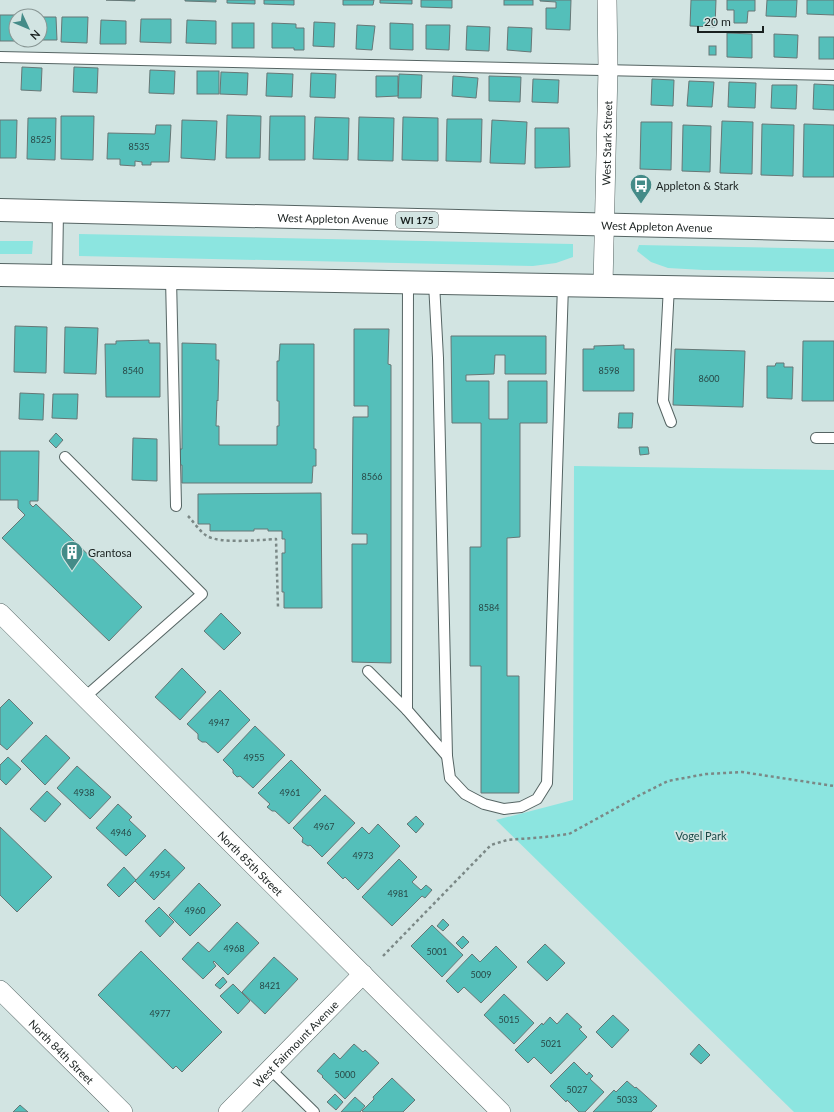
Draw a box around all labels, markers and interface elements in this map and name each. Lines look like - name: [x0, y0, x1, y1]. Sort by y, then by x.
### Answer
- north arrow: [8, 8, 48, 48]
- scale bar: [698, 8, 763, 34]
- text: 20 m: [704, 14, 731, 29]
- text: N: [28, 28, 43, 43]
- street label: West Stark Street: [599, 100, 614, 186]
- house number: 8525: [31, 134, 51, 145]
- house number: 8535: [129, 141, 149, 152]
- bus stop icon: Appleton & Stark: [628, 172, 654, 205]
- place label: Appleton & Stark: [656, 179, 739, 192]
- street label: West Appleton Avenue: [277, 210, 389, 226]
- road number: WI 175: [396, 212, 438, 228]
- street label: West Appleton Avenue: [601, 218, 713, 234]
- house number: 8540: [123, 365, 143, 376]
- house number: 8598: [599, 365, 619, 376]
- house number: 8600: [699, 373, 719, 384]
- house number: 8566: [362, 471, 382, 482]
- building icon: Grantosa: [59, 539, 85, 572]
- place label: Grantosa: [88, 546, 132, 559]
- house number: 8584: [479, 602, 499, 613]
- house number: 4947: [209, 717, 229, 728]
- house number: 4955: [244, 752, 264, 763]
- house number: 4938: [74, 787, 94, 798]
- house number: 4961: [280, 787, 300, 798]
- house number: 4967: [314, 821, 334, 832]
- house number: 4946: [111, 827, 131, 838]
- street label: North 85th Street: [216, 828, 286, 898]
- park label: Vogel Park: [675, 829, 727, 842]
- house number: 4973: [353, 850, 373, 861]
- house number: 4954: [150, 869, 170, 880]
- house number: 4981: [388, 888, 408, 899]
- house number: 4960: [185, 905, 205, 916]
- house number: 4968: [224, 943, 244, 954]
- house number: 5001: [427, 946, 447, 957]
- house number: 5009: [471, 969, 491, 980]
- house number: 8421: [260, 980, 280, 991]
- street label: West Fairmount Avenue: [250, 997, 341, 1089]
- house number: 4977: [150, 1008, 170, 1019]
- house number: 5015: [499, 1014, 519, 1025]
- street label: North 84th Street: [27, 1016, 97, 1086]
- house number: 5021: [541, 1038, 561, 1049]
- house number: 5000: [335, 1069, 355, 1080]
- house number: 5027: [567, 1084, 587, 1095]
- house number: 5033: [617, 1094, 637, 1105]

